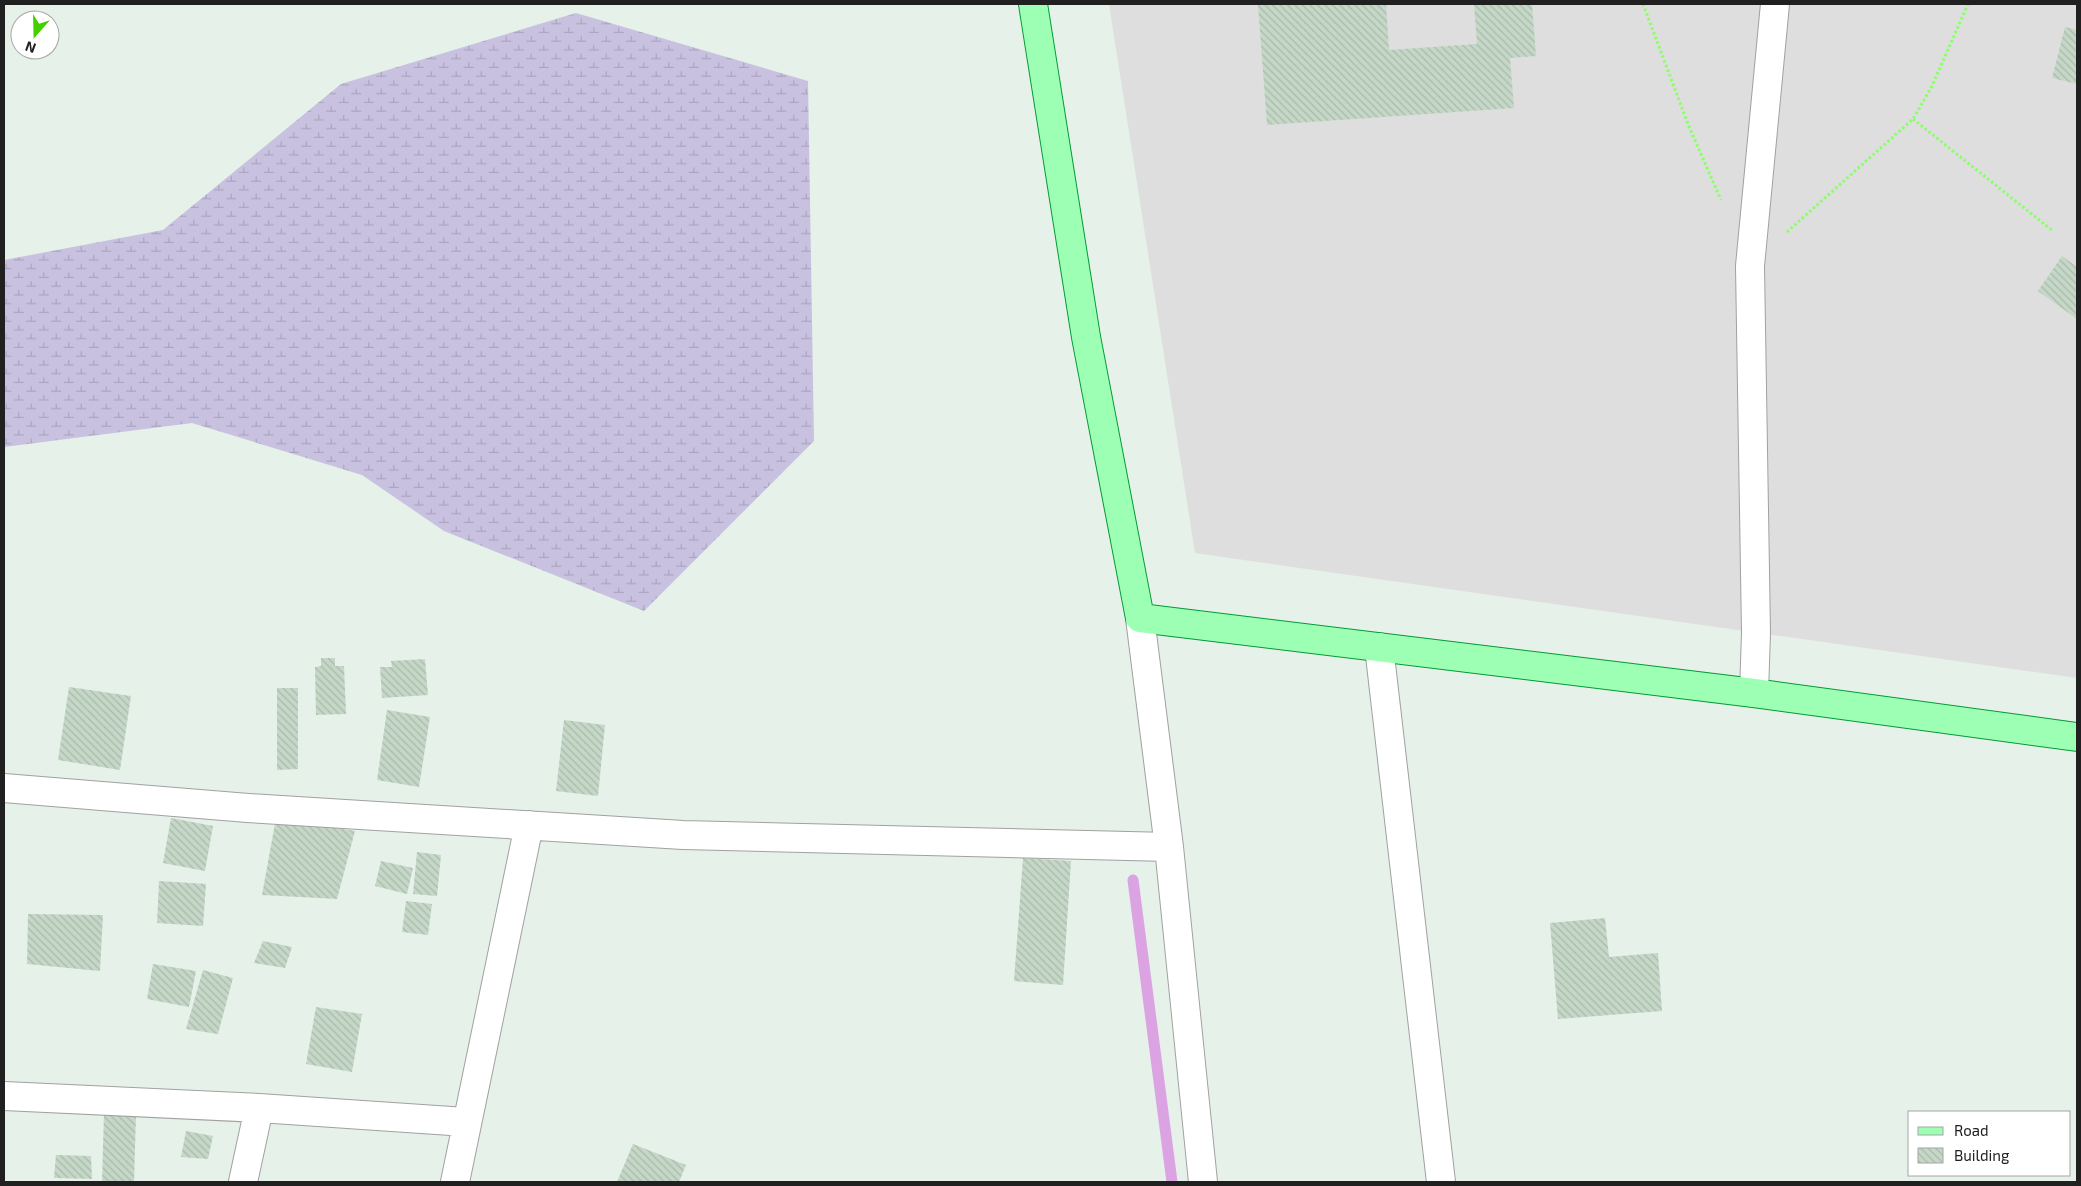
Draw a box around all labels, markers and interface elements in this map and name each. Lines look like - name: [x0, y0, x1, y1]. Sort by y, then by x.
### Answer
- north arrow: [10, 10, 60, 60]
- text: N: [23, 38, 38, 57]
- legend: [1908, 1111, 2071, 1176]
- text: Road: [1954, 1121, 1989, 1139]
- text: Building: [1954, 1146, 2010, 1164]

